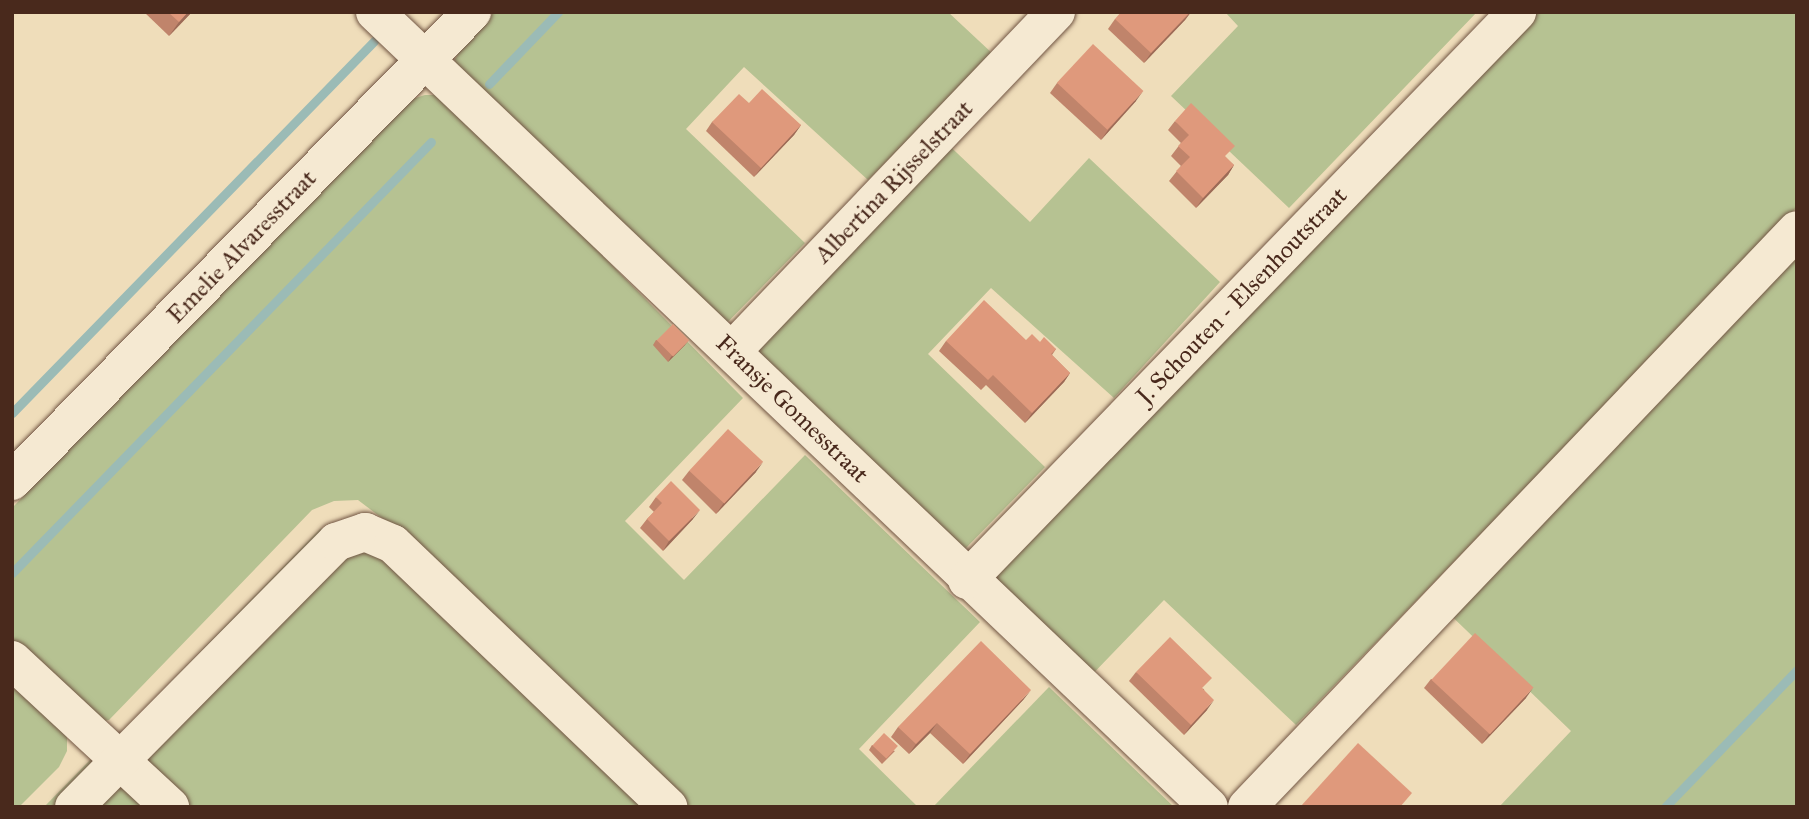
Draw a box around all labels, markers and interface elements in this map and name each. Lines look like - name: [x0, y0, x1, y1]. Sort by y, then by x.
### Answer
- street label: Albertina Rijsselstraat: [809, 95, 979, 269]
- street label: Emelie Alvaresstraat: [161, 164, 323, 330]
- street label: J. Schouten - Elsenhoutstraat: [1131, 182, 1353, 410]
- street label: Fransje Gomesstraat: [710, 329, 874, 489]

